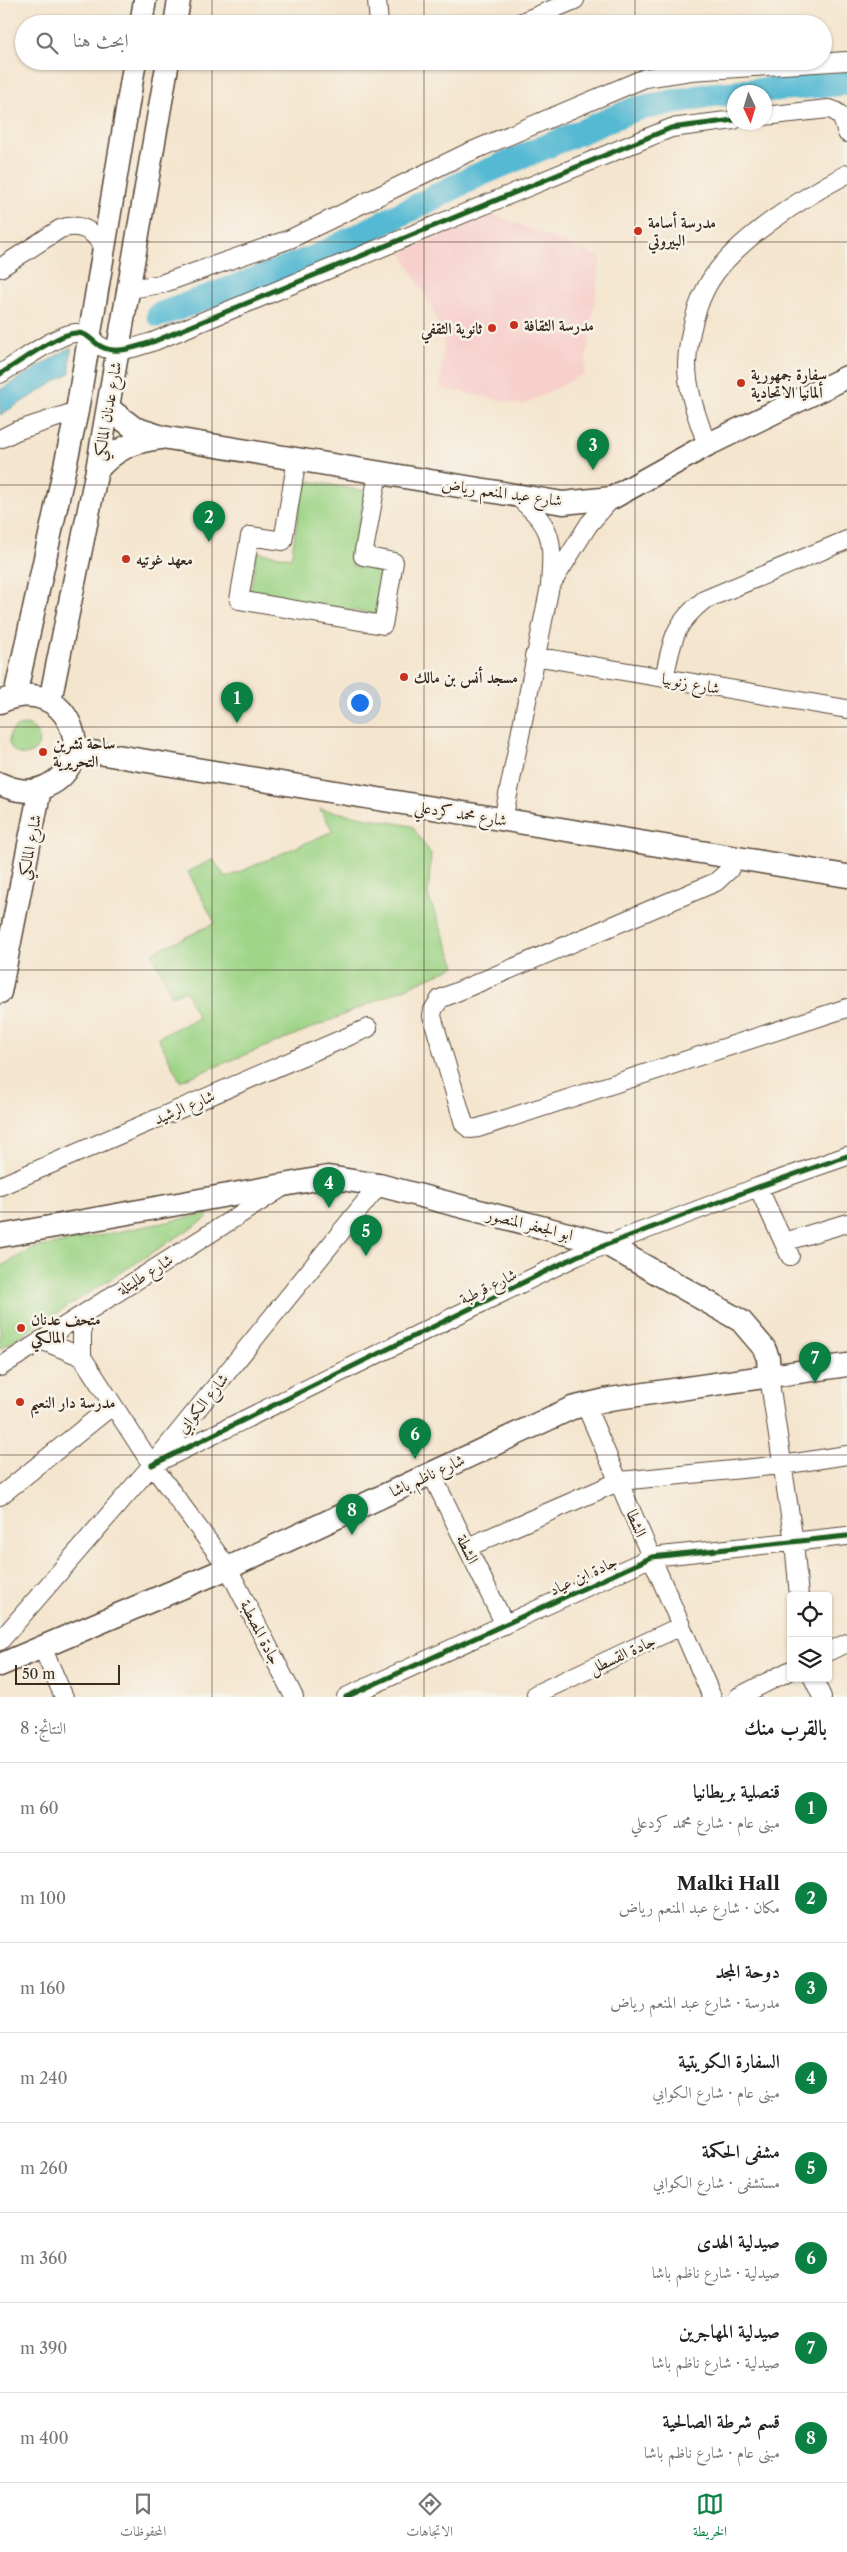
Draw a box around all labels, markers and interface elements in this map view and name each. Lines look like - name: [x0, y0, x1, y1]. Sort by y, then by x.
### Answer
- search box: [15, 15, 832, 70]
- icon: search: [33, 29, 61, 57]
- text: ابحث هنا: [73, 29, 129, 52]
- north arrow: [727, 85, 772, 130]
- place label: مدرسة أسامة البيروتي: [647, 211, 716, 254]
- marker: مدرسة أسامة البيروتي: [632, 225, 644, 237]
- place label: مدرسة الثقافة: [524, 315, 594, 335]
- place label: ثانوية الثقفي: [420, 318, 483, 344]
- marker: مدرسة الثقافة: [508, 319, 520, 331]
- marker: ثانوية الثقفي: [486, 322, 498, 334]
- street label: شارع عدنان المالكي: [88, 360, 131, 463]
- place label: سفارة جمهورية ألمانيا الاتحادية: [751, 364, 827, 403]
- marker: سفارة جمهورية ألمانيا الاتحادية: [735, 377, 747, 389]
- pin: 3: [577, 429, 609, 470]
- street label: شارع عبد المنعم رياض: [440, 474, 563, 516]
- pin: 2: [193, 501, 225, 542]
- place label: معهد غوتيه: [136, 549, 193, 570]
- marker: معهد غوتيه: [120, 553, 132, 565]
- place label: مسجد أنس بن مالك: [414, 666, 518, 689]
- street label: شارع زنوبيا: [660, 668, 722, 702]
- marker: مسجد أنس بن مالك: [398, 671, 410, 683]
- pin: 1: [221, 682, 253, 723]
- your location: [347, 690, 373, 716]
- place label: ساحة تشرين التحريرية: [53, 733, 115, 772]
- marker: ساحة تشرين التحريرية: [37, 746, 49, 758]
- street label: شارع محمد كردعلي: [413, 796, 509, 836]
- street label: شارع المالكي: [13, 813, 51, 882]
- street label: شارع الرشيد: [151, 1085, 219, 1132]
- pin: 4: [313, 1167, 345, 1208]
- street label: ابو الجعفر المنصور: [483, 1203, 575, 1245]
- pin: 5: [350, 1215, 382, 1256]
- street label: شارع طليتلة: [113, 1249, 179, 1303]
- street label: شارع قرطبة: [456, 1264, 522, 1312]
- place label: متحف عدنان المالكي: [31, 1309, 101, 1353]
- marker: متحف عدنان المالكي: [15, 1322, 27, 1334]
- pin: 7: [799, 1342, 831, 1383]
- street label: شارع الكوابي: [172, 1369, 235, 1440]
- place label: مدرسة دار النعيم: [30, 1392, 115, 1419]
- marker: مدرسة دار النعيم: [14, 1396, 26, 1408]
- pin: 6: [399, 1418, 431, 1459]
- street label: شارع ناظم باشا: [387, 1449, 470, 1506]
- pin: 8: [336, 1494, 368, 1535]
- street label: الشطا: [622, 1506, 652, 1540]
- street label: الشطة: [452, 1531, 484, 1567]
- street label: جادة ابن عياد: [546, 1551, 621, 1600]
- map controls: [787, 1592, 832, 1682]
- button: locate: [787, 1592, 832, 1637]
- street label: جادة المصطبة: [236, 1596, 286, 1668]
- street label: جادة القسطل: [585, 1630, 659, 1680]
- button: layers: [787, 1637, 832, 1682]
- scale bar: [15, 1662, 120, 1685]
- text: 50 m: [22, 1665, 55, 1683]
- text: بالقرب منك: [744, 1715, 827, 1740]
- text: النتائج: 8: [20, 1718, 66, 1738]
- text: قنصلية بريطانيا: [693, 1780, 780, 1803]
- text: 60 m: [20, 1798, 59, 1818]
- text: 1: [807, 1798, 815, 1818]
- text: مبنى عام · شارع محمد كردعلي: [631, 1812, 780, 1832]
- text: Malki Hall: [677, 1872, 780, 1895]
- text: 100 m: [20, 1888, 66, 1908]
- text: 2: [806, 1888, 816, 1908]
- text: مكان · شارع عبد المنعم رياض: [619, 1897, 780, 1917]
- text: دوحة المجد: [715, 1960, 780, 1983]
- text: 160 m: [20, 1978, 65, 1998]
- text: 3: [806, 1978, 816, 1998]
- text: مدرسة · شارع عبد المنعم رياض: [610, 1992, 780, 2012]
- text: السفارة الكويتية: [678, 2050, 780, 2073]
- text: 240 m: [20, 2068, 68, 2088]
- text: 4: [806, 2068, 816, 2088]
- text: مبنى عام · شارع الكوابي: [652, 2082, 780, 2102]
- text: مشفى الحكمة: [702, 2140, 780, 2163]
- text: 260 m: [20, 2158, 68, 2178]
- text: 5: [807, 2158, 815, 2178]
- text: مستشفى · شارع الكوابي: [653, 2172, 780, 2192]
- text: صيدلية الهدى: [697, 2230, 780, 2253]
- text: 360 m: [20, 2248, 68, 2268]
- text: 6: [806, 2248, 816, 2268]
- text: صيدلية · شارع ناظم باشا: [652, 2262, 780, 2282]
- text: صيدلية المهاجرين: [679, 2320, 780, 2343]
- text: 390 m: [20, 2338, 68, 2358]
- text: 7: [807, 2338, 815, 2358]
- text: صيدلية · شارع ناظم باشا: [652, 2352, 780, 2372]
- text: قسم شرطة الصالحية: [663, 2410, 780, 2433]
- text: 400 m: [20, 2428, 69, 2448]
- text: 8: [806, 2428, 816, 2448]
- text: مبنى عام · شارع ناظم باشا: [644, 2442, 780, 2462]
- tab: المحفوظات: [120, 2490, 166, 2545]
- tab: الاتجاهات: [406, 2490, 453, 2545]
- tab: الخريطة: [693, 2490, 727, 2545]

